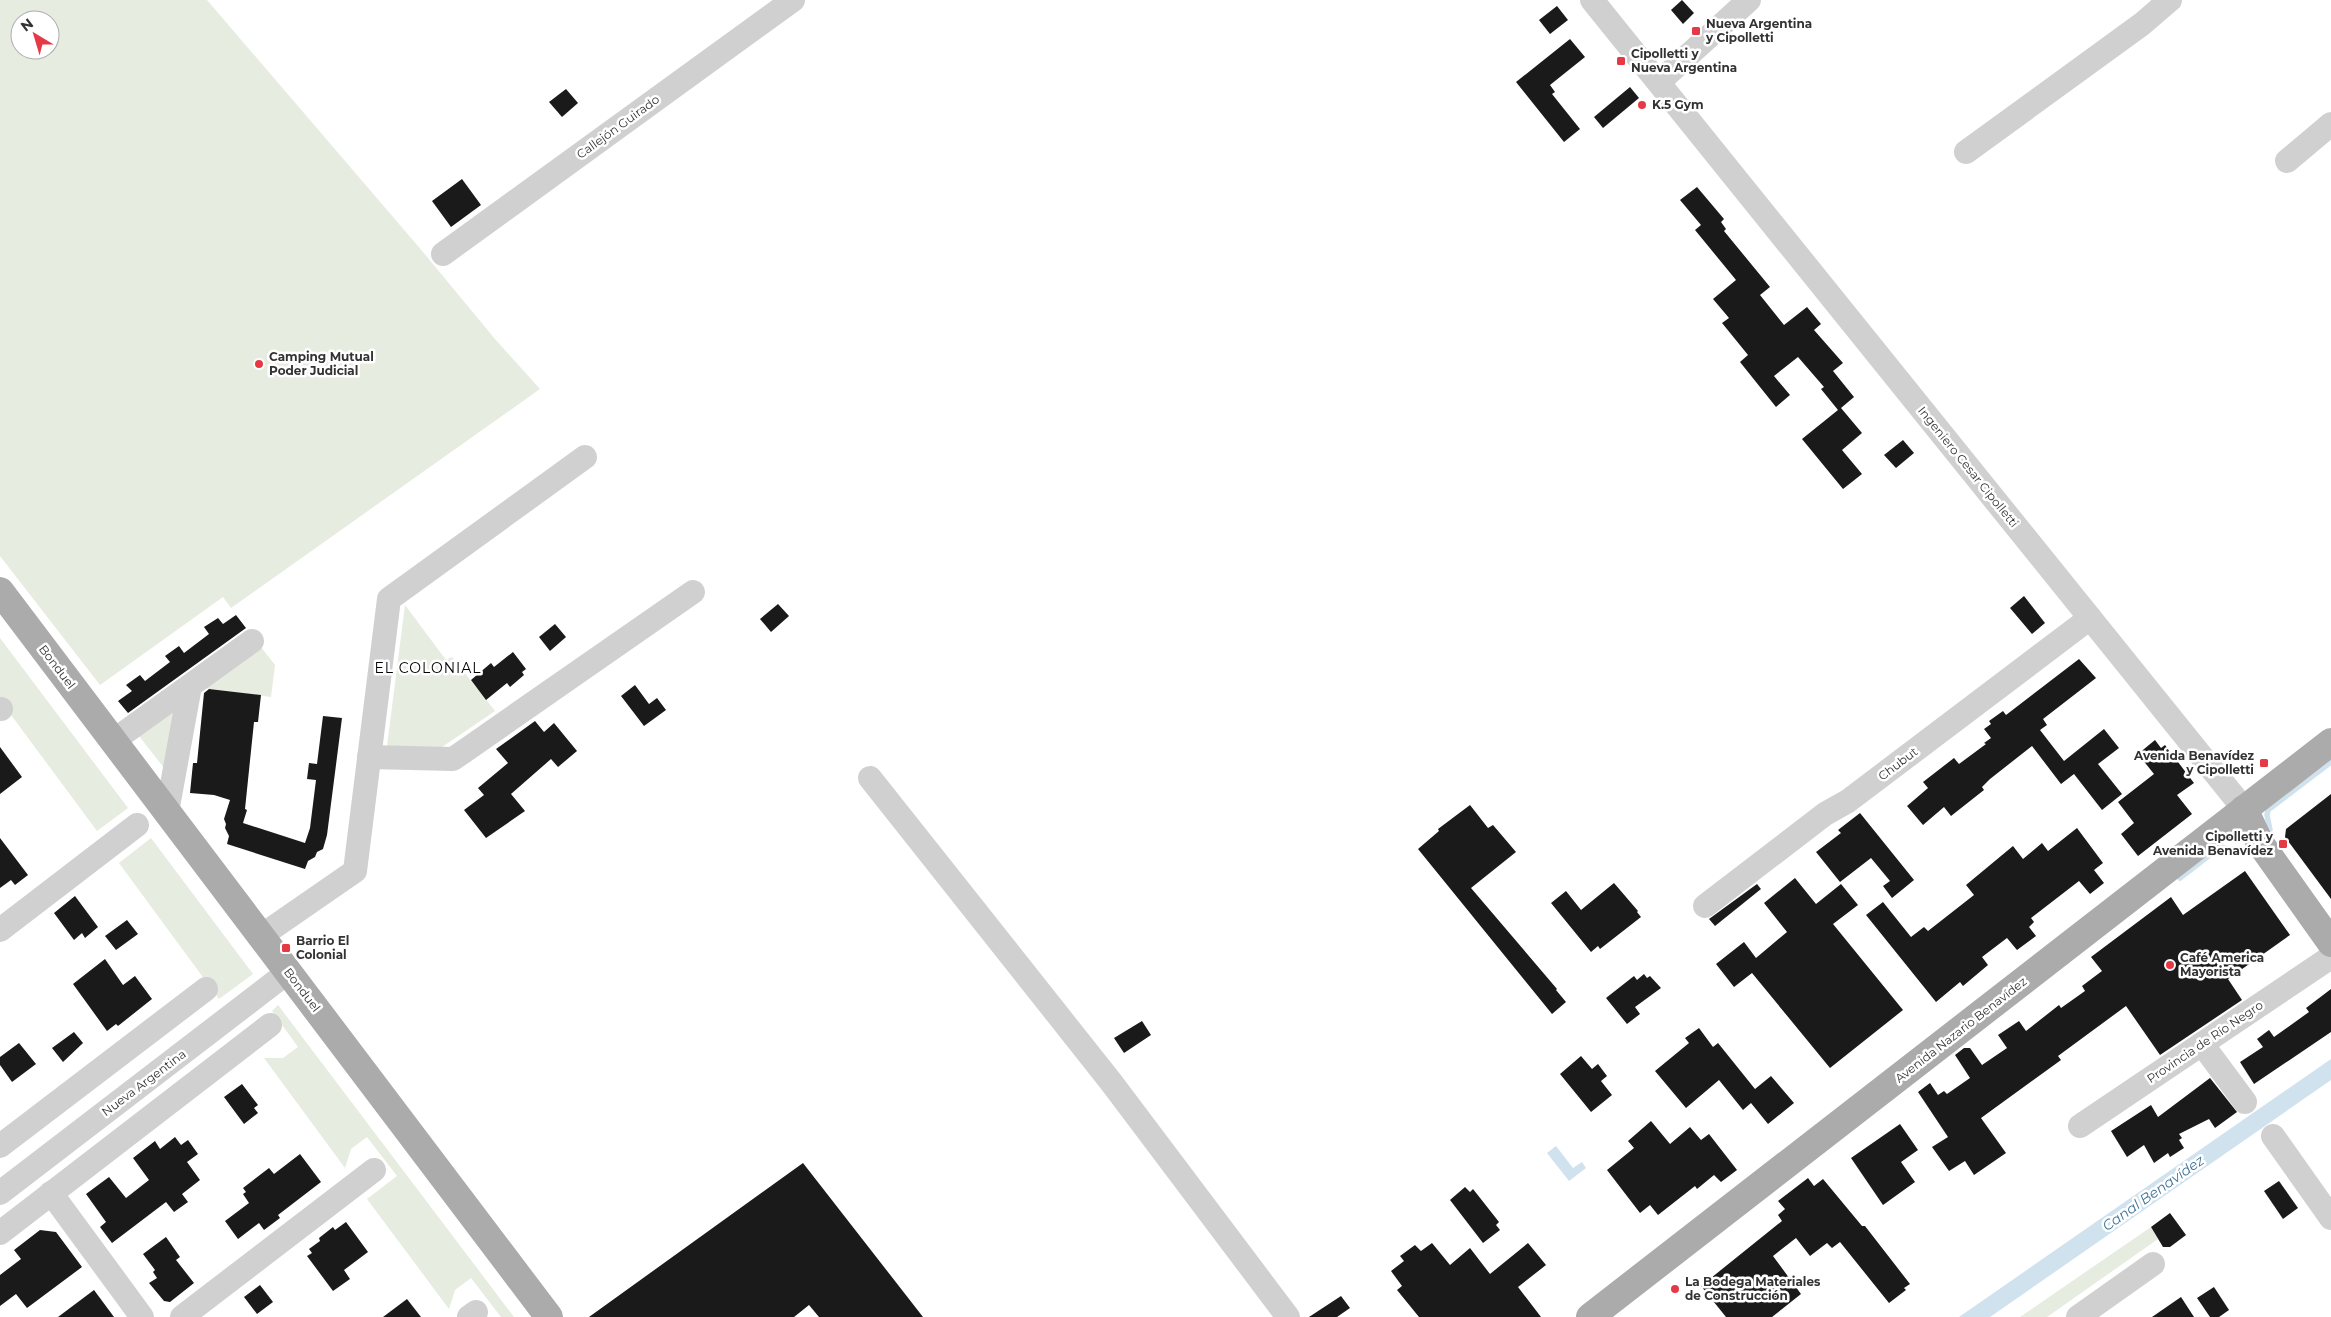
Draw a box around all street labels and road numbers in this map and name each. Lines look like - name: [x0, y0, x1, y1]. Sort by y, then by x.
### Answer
- street label: Callejón Guirado: [573, 91, 662, 162]
- street label: Ingeniero Cesar Cipolletti: [1915, 403, 2022, 530]
- street label: Bonduel: [36, 642, 79, 692]
- street label: Chubut: [1875, 744, 1921, 783]
- street label: Bonduel: [281, 965, 324, 1015]
- street label: Avenida Nazario Benavídez: [1892, 974, 2029, 1086]
- street label: Provincia de Río Negro: [2144, 997, 2266, 1086]
- street label: Nueva Argentina: [99, 1046, 189, 1119]

